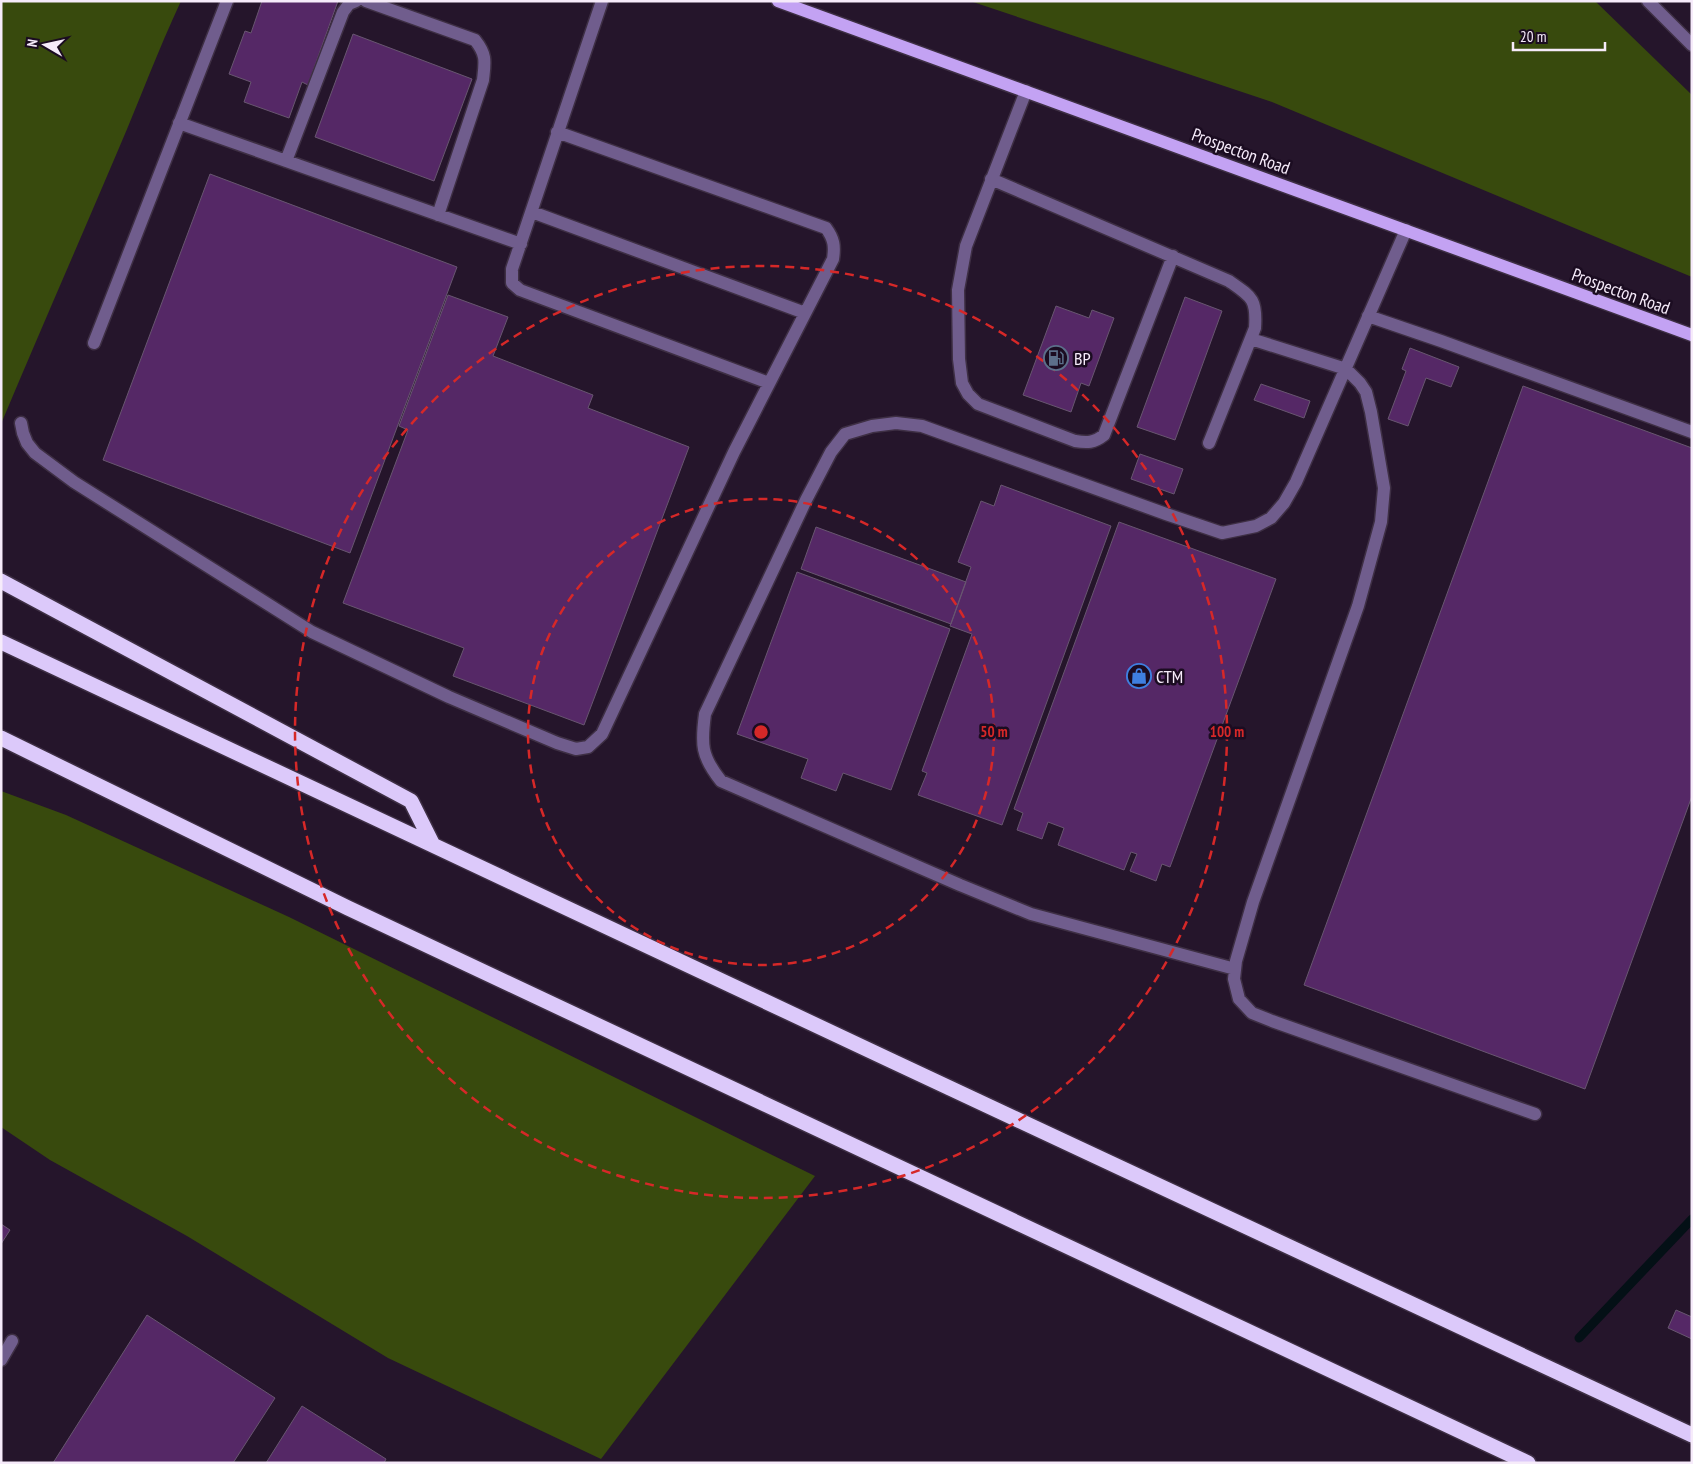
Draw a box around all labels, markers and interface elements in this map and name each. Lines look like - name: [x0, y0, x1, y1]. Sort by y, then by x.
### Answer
- north arrow: [20, 20, 70, 70]
- scale bar: [1513, 20, 1606, 52]
- text: 20 m: [1520, 27, 1546, 46]
- text: N: [23, 38, 42, 48]
- street label: Prospecton Road: [1189, 123, 1293, 179]
- street label: Prospecton Road: [1569, 263, 1673, 319]
- fuel station icon: BP: [1043, 345, 1069, 371]
- place label: BP: [1074, 347, 1091, 370]
- shop icon: CTM: [1126, 663, 1152, 689]
- place label: CTM: [1156, 665, 1183, 688]
- text: 50 m: [980, 722, 1008, 741]
- text: 100 m: [1210, 722, 1244, 741]
- centre of rings: [752, 723, 770, 741]

